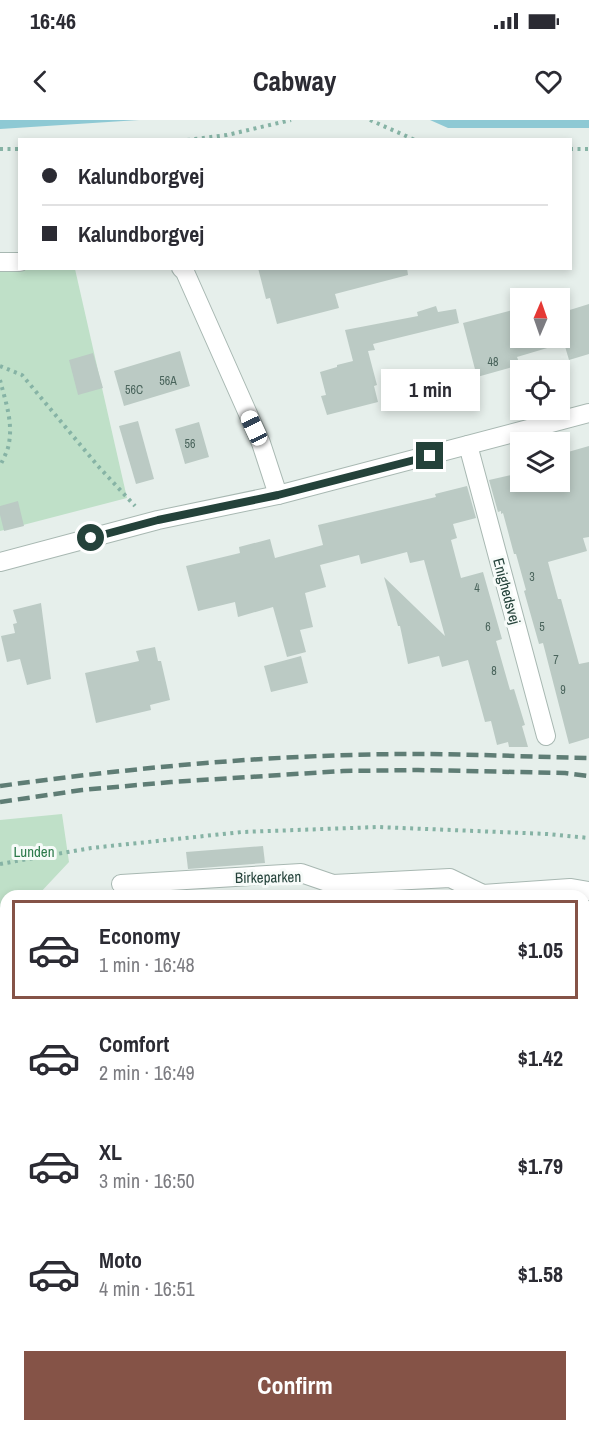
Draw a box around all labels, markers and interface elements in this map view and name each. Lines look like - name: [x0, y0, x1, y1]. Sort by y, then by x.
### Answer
- text: 16:46: [30, 6, 76, 36]
- text: Cabway: [253, 63, 336, 99]
- icon: back: [24, 65, 57, 98]
- icon: heart: [532, 65, 565, 98]
- text: Kalundborgvej: [78, 161, 204, 191]
- text: Kalundborgvej: [78, 219, 204, 249]
- north arrow: [510, 288, 570, 348]
- map controls: [510, 288, 570, 492]
- house number: 48: [488, 354, 498, 370]
- button: locate: [510, 360, 570, 420]
- callout: 1 min: [380, 369, 480, 411]
- house number: 56A: [159, 373, 177, 389]
- text: 1 min: [409, 376, 452, 403]
- house number: 56C: [125, 382, 143, 398]
- car: [238, 408, 270, 448]
- button: layers: [510, 432, 570, 492]
- house number: 56: [185, 436, 195, 452]
- route end: [416, 442, 443, 469]
- route start: [77, 524, 104, 551]
- street label: Enighedsvej: [488, 556, 526, 626]
- house number: 3: [529, 569, 535, 585]
- house number: 4: [474, 580, 480, 596]
- house number: 6: [485, 619, 491, 635]
- house number: 5: [539, 619, 545, 635]
- house number: 7: [553, 652, 559, 668]
- house number: 8: [491, 663, 497, 679]
- house number: 9: [560, 682, 566, 698]
- park label: Lunden: [13, 841, 55, 862]
- street label: Birkeparken: [235, 866, 301, 888]
- text: Economy: [99, 921, 180, 951]
- icon: car: [27, 923, 81, 977]
- text: $1.05: [518, 935, 563, 965]
- text: 1 min · 16:48: [99, 951, 195, 978]
- text: Comfort: [99, 1029, 169, 1059]
- icon: car: [27, 1031, 81, 1085]
- text: $1.42: [518, 1043, 563, 1073]
- text: 2 min · 16:49: [99, 1059, 195, 1086]
- text: XL: [99, 1137, 122, 1167]
- icon: car: [27, 1139, 81, 1193]
- text: $1.79: [518, 1151, 563, 1181]
- text: 3 min · 16:50: [99, 1167, 195, 1194]
- text: Moto: [99, 1245, 142, 1275]
- icon: car: [27, 1247, 81, 1301]
- text: $1.58: [518, 1259, 563, 1289]
- text: 4 min · 16:51: [99, 1275, 195, 1302]
- button: Confirm: [24, 1351, 566, 1420]

